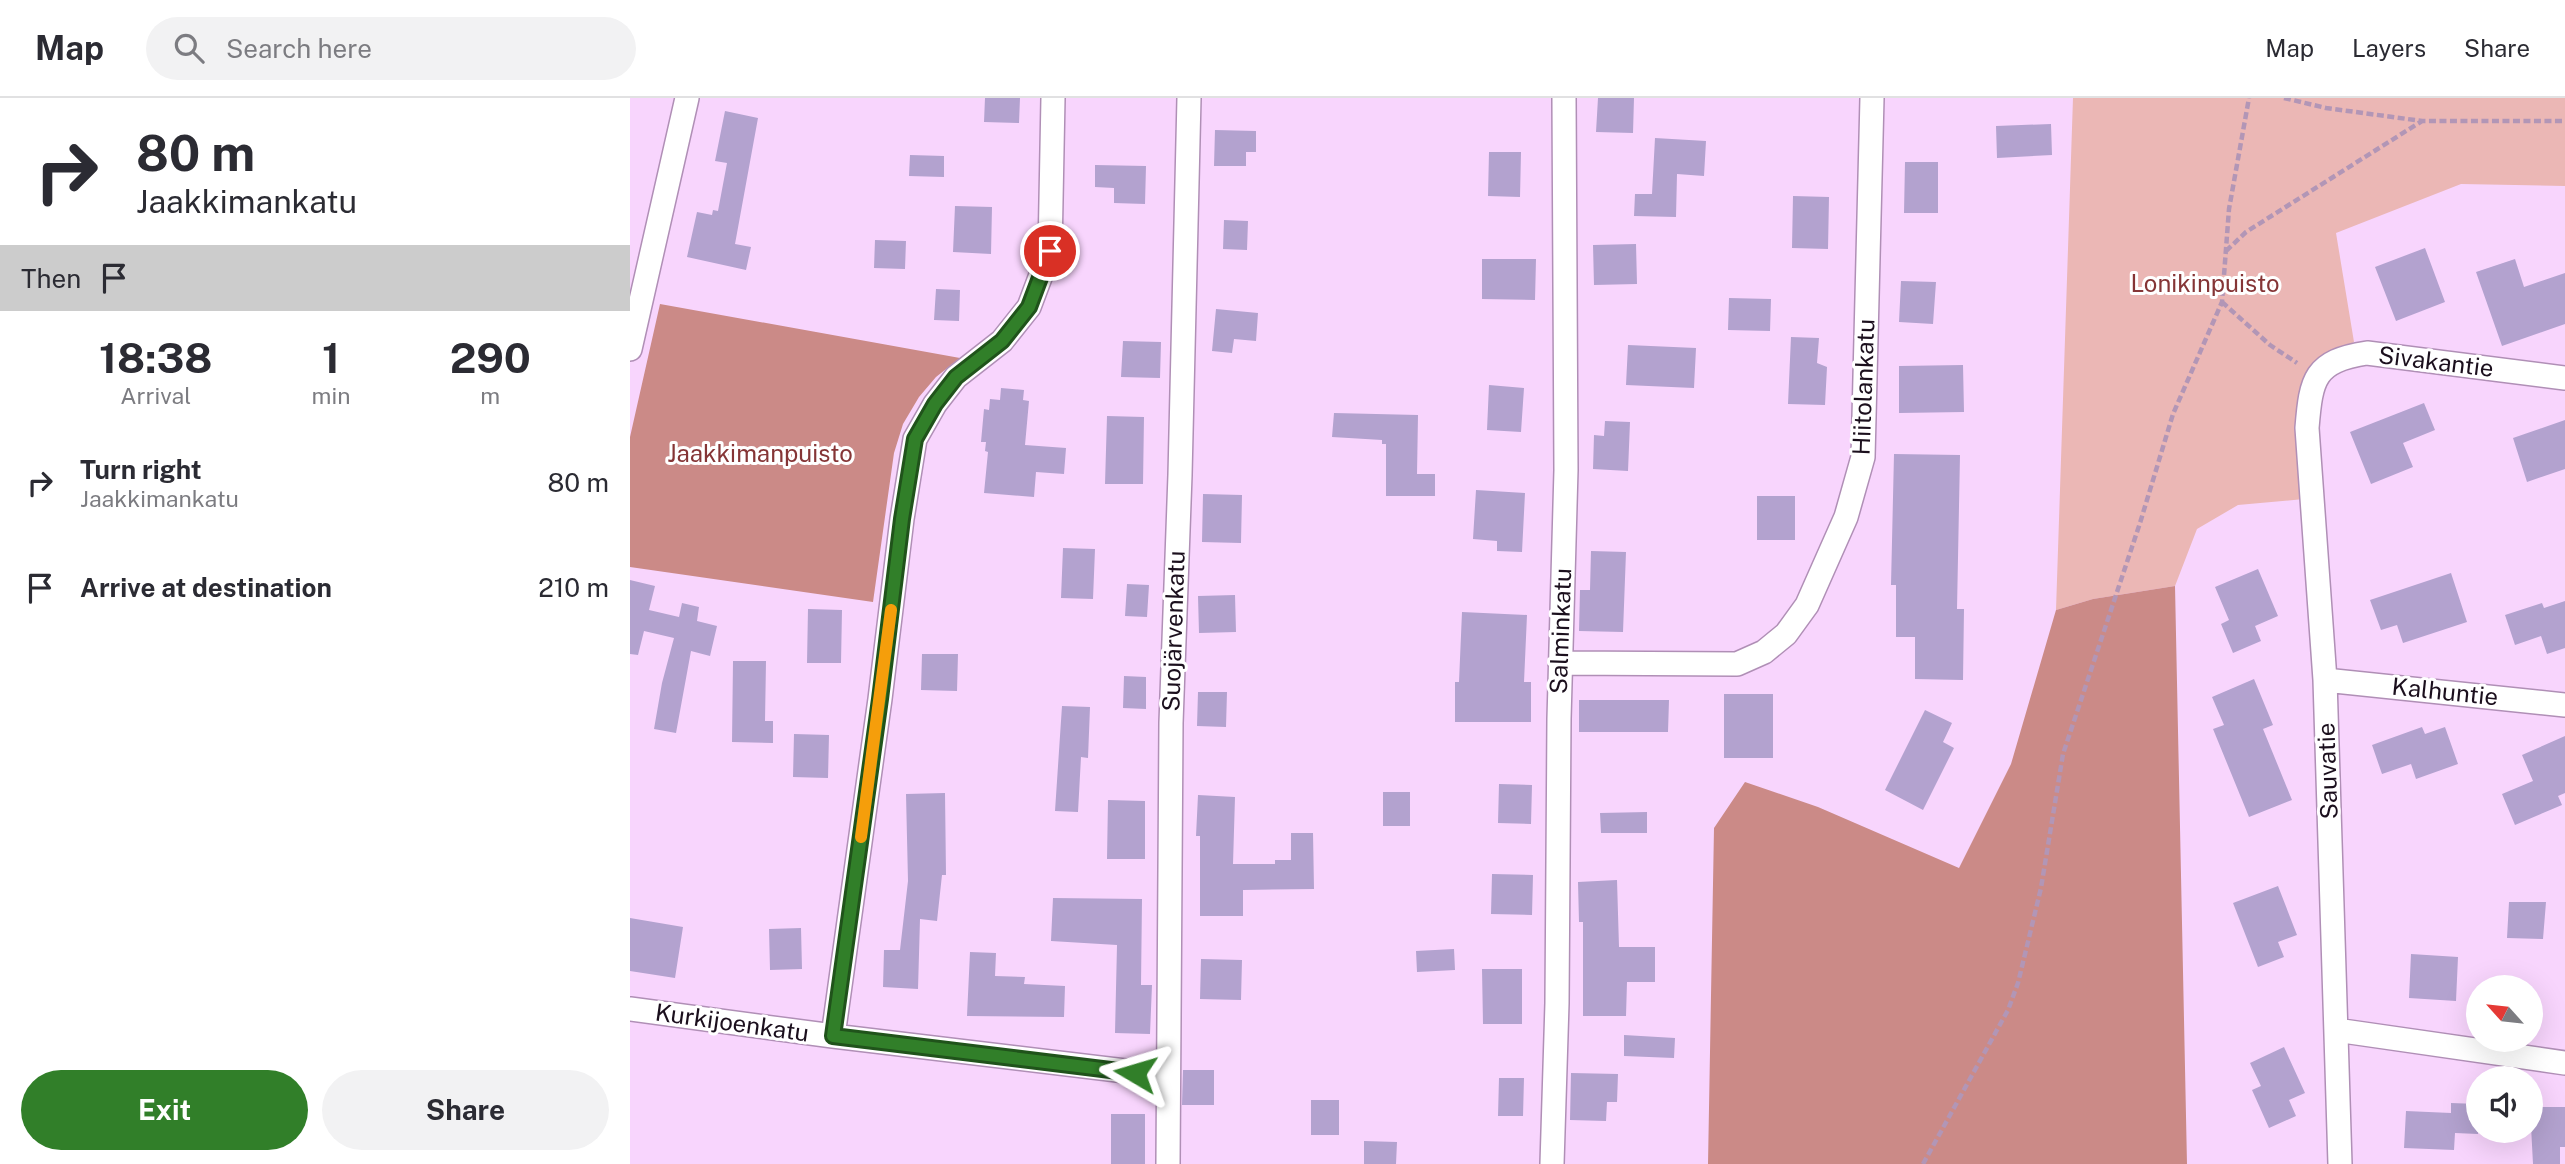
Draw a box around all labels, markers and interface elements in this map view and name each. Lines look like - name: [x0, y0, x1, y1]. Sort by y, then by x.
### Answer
- search box: [146, 17, 636, 80]
- text: Map: [35, 29, 104, 67]
- icon: search: [170, 29, 208, 67]
- text: Search here: [226, 33, 372, 64]
- text: Map: [2265, 34, 2314, 62]
- text: Layers: [2352, 34, 2426, 62]
- text: Share: [2464, 34, 2530, 62]
- text: 80 m: [136, 124, 255, 182]
- icon: right: [21, 126, 112, 217]
- text: Jaakkimankatu: [136, 183, 357, 220]
- pin: [1020, 221, 1080, 281]
- icon: arrive: [1031, 232, 1069, 270]
- icon: arrive: [95, 259, 133, 297]
- text: Then: [21, 263, 81, 294]
- park label: Lonikinpuisto: [2130, 269, 2280, 297]
- street label: Hiitolankatu: [1847, 318, 1879, 456]
- text: 18:38: [99, 333, 213, 382]
- text: 1: [322, 333, 340, 382]
- text: 290: [450, 333, 531, 382]
- street label: Sivakantie: [2377, 340, 2495, 382]
- text: Arrival: [120, 382, 191, 409]
- text: min: [312, 382, 351, 409]
- text: m: [480, 382, 500, 409]
- park label: Jaakkimanpuisto: [667, 439, 853, 467]
- text: Turn right: [80, 454, 202, 485]
- icon: right: [21, 464, 59, 502]
- text: 80 m: [548, 467, 609, 498]
- text: Jaakkimankatu: [80, 485, 239, 512]
- street label: Suojärvenkatu: [1156, 550, 1190, 712]
- street label: Salminkatu: [1544, 567, 1576, 695]
- icon: arrive: [21, 569, 59, 607]
- text: Arrive at destination: [80, 572, 332, 603]
- text: 210 m: [538, 572, 609, 603]
- street label: Kalhuntie: [2391, 672, 2500, 711]
- street label: Sauvatie: [2311, 722, 2343, 820]
- north arrow: [2466, 975, 2543, 1052]
- map controls: [2466, 975, 2543, 1143]
- street label: Kurkijoenkatu: [653, 997, 811, 1047]
- position arrow: [1098, 1036, 1172, 1110]
- button: sound: [2466, 1066, 2543, 1143]
- button: Exit: [21, 1070, 308, 1150]
- button: Share: [322, 1070, 609, 1150]

